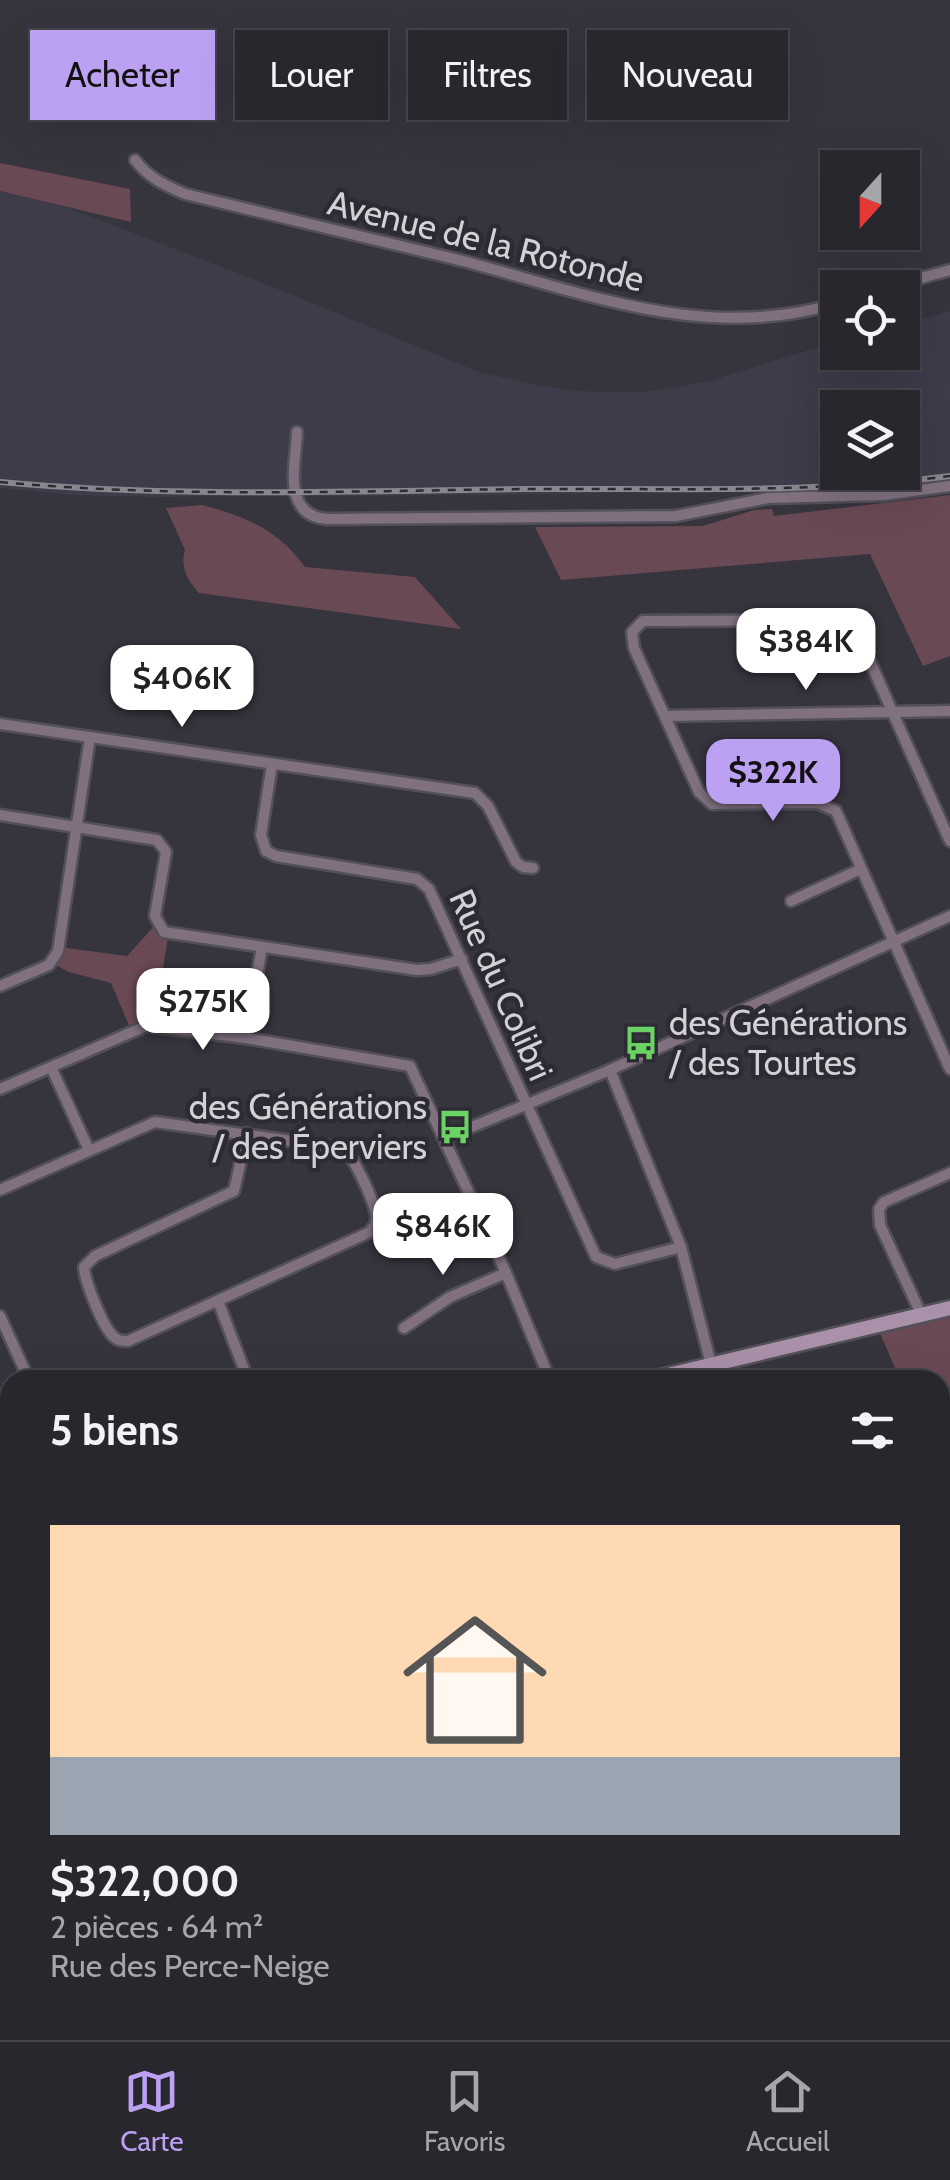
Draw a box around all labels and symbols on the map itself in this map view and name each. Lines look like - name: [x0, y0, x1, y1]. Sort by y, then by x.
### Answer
- north arrow: [820, 150, 920, 250]
- street label: Avenue de la Rotonde: [324, 180, 649, 301]
- pin: $384K: [736, 608, 876, 693]
- pin: $406K: [112, 645, 252, 730]
- pin: $322K: [703, 739, 843, 824]
- street label: Rue du Colibri: [440, 883, 563, 1087]
- pin: $275K: [133, 968, 273, 1053]
- place label: des Générations / des Tourtes: [668, 1001, 907, 1084]
- bus stop icon: des Générations / des Tourtes: [622, 1024, 660, 1062]
- place label: des Générations / des Éperviers: [189, 1085, 427, 1168]
- bus stop icon: des Générations / des Éperviers: [436, 1108, 474, 1146]
- pin: $846K: [373, 1193, 513, 1278]

